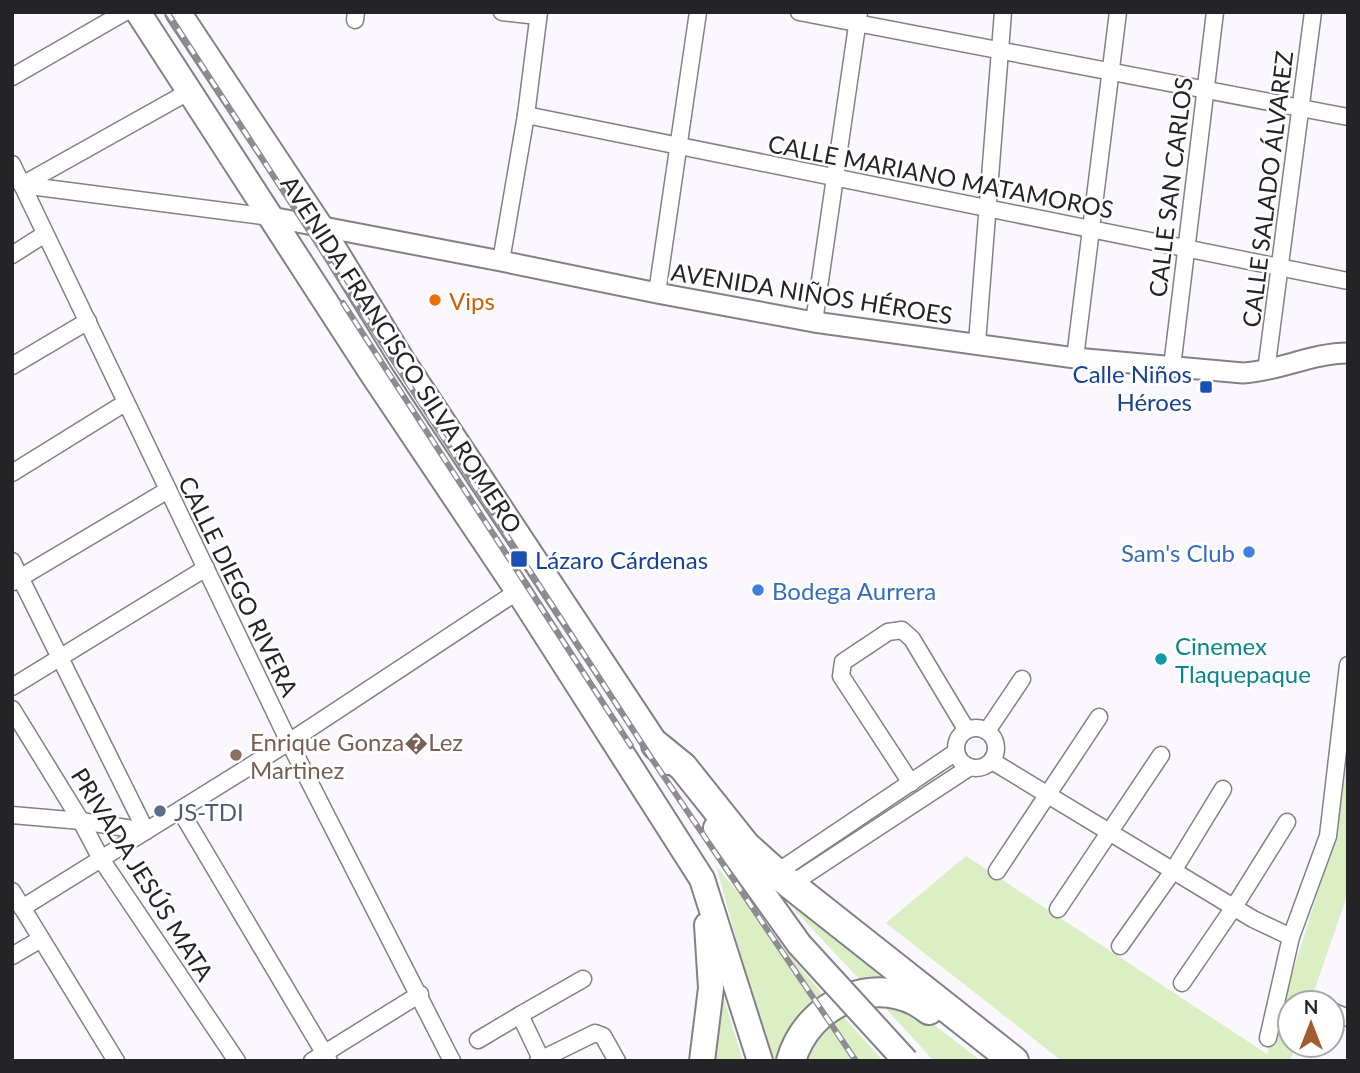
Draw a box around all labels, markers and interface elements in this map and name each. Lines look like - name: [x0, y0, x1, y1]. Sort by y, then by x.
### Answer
- street label: CALLE SALADO ÁLVAREZ: [1236, 49, 1298, 329]
- street label: CALLE SAN CARLOS: [1142, 75, 1198, 299]
- street label: CALLE MARIANO MATAMOROS: [766, 128, 1116, 224]
- street label: AVENIDA FRANCISCO SILVA ROMERO: [275, 170, 529, 538]
- street label: AVENIDA NIÑOS HÉROES: [669, 256, 955, 330]
- place label: Vips: [449, 286, 495, 315]
- marker: Vips: [427, 292, 443, 308]
- place label: Calle Niños Héroes: [1073, 359, 1192, 416]
- marker: Calle Niños Héroes: [1198, 379, 1214, 395]
- street label: CALLE DIEGO RIVERA: [173, 471, 305, 702]
- place label: Sam's Club: [1121, 538, 1235, 567]
- marker: Sam's Club: [1241, 544, 1257, 560]
- place label: Lázaro Cárdenas: [535, 545, 708, 574]
- marker: Lázaro Cárdenas: [509, 549, 529, 569]
- place label: Bodega Aurrera: [772, 576, 936, 605]
- marker: Bodega Aurrera: [750, 582, 766, 598]
- place label: Cinemex Tlaquepaque: [1175, 631, 1311, 688]
- marker: Cinemex Tlaquepaque: [1153, 651, 1169, 667]
- place label: Enrique Gonza�Lez Martinez: [250, 727, 463, 784]
- marker: Enrique Gonza�Lez Martinez: [228, 747, 244, 763]
- street label: PRIVADA JESÚS MATA: [66, 762, 221, 986]
- place label: JS-TDI: [174, 797, 244, 826]
- marker: JS-TDI: [152, 803, 168, 819]
- north arrow: [1276, 989, 1346, 1059]
- text: N: [1304, 995, 1318, 1018]

